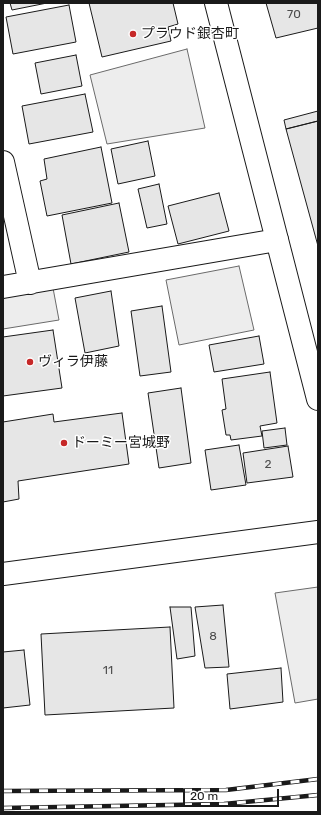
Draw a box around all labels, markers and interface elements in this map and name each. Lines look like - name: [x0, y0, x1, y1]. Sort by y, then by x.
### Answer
- house number: 70: [287, 8, 301, 22]
- place label: プラウド銀杏町: [141, 26, 239, 42]
- marker: プラウド銀杏町: [128, 29, 138, 39]
- place label: ヴィラ伊藤: [38, 354, 108, 370]
- marker: ヴィラ伊藤: [25, 357, 35, 367]
- place label: ドーミー宮城野: [72, 435, 170, 451]
- marker: ドーミー宮城野: [59, 438, 69, 448]
- house number: 2: [264, 458, 272, 472]
- house number: 8: [209, 630, 217, 644]
- house number: 11: [103, 664, 113, 678]
- scale bar: [185, 781, 281, 807]
- text: 20 m: [190, 789, 218, 803]

